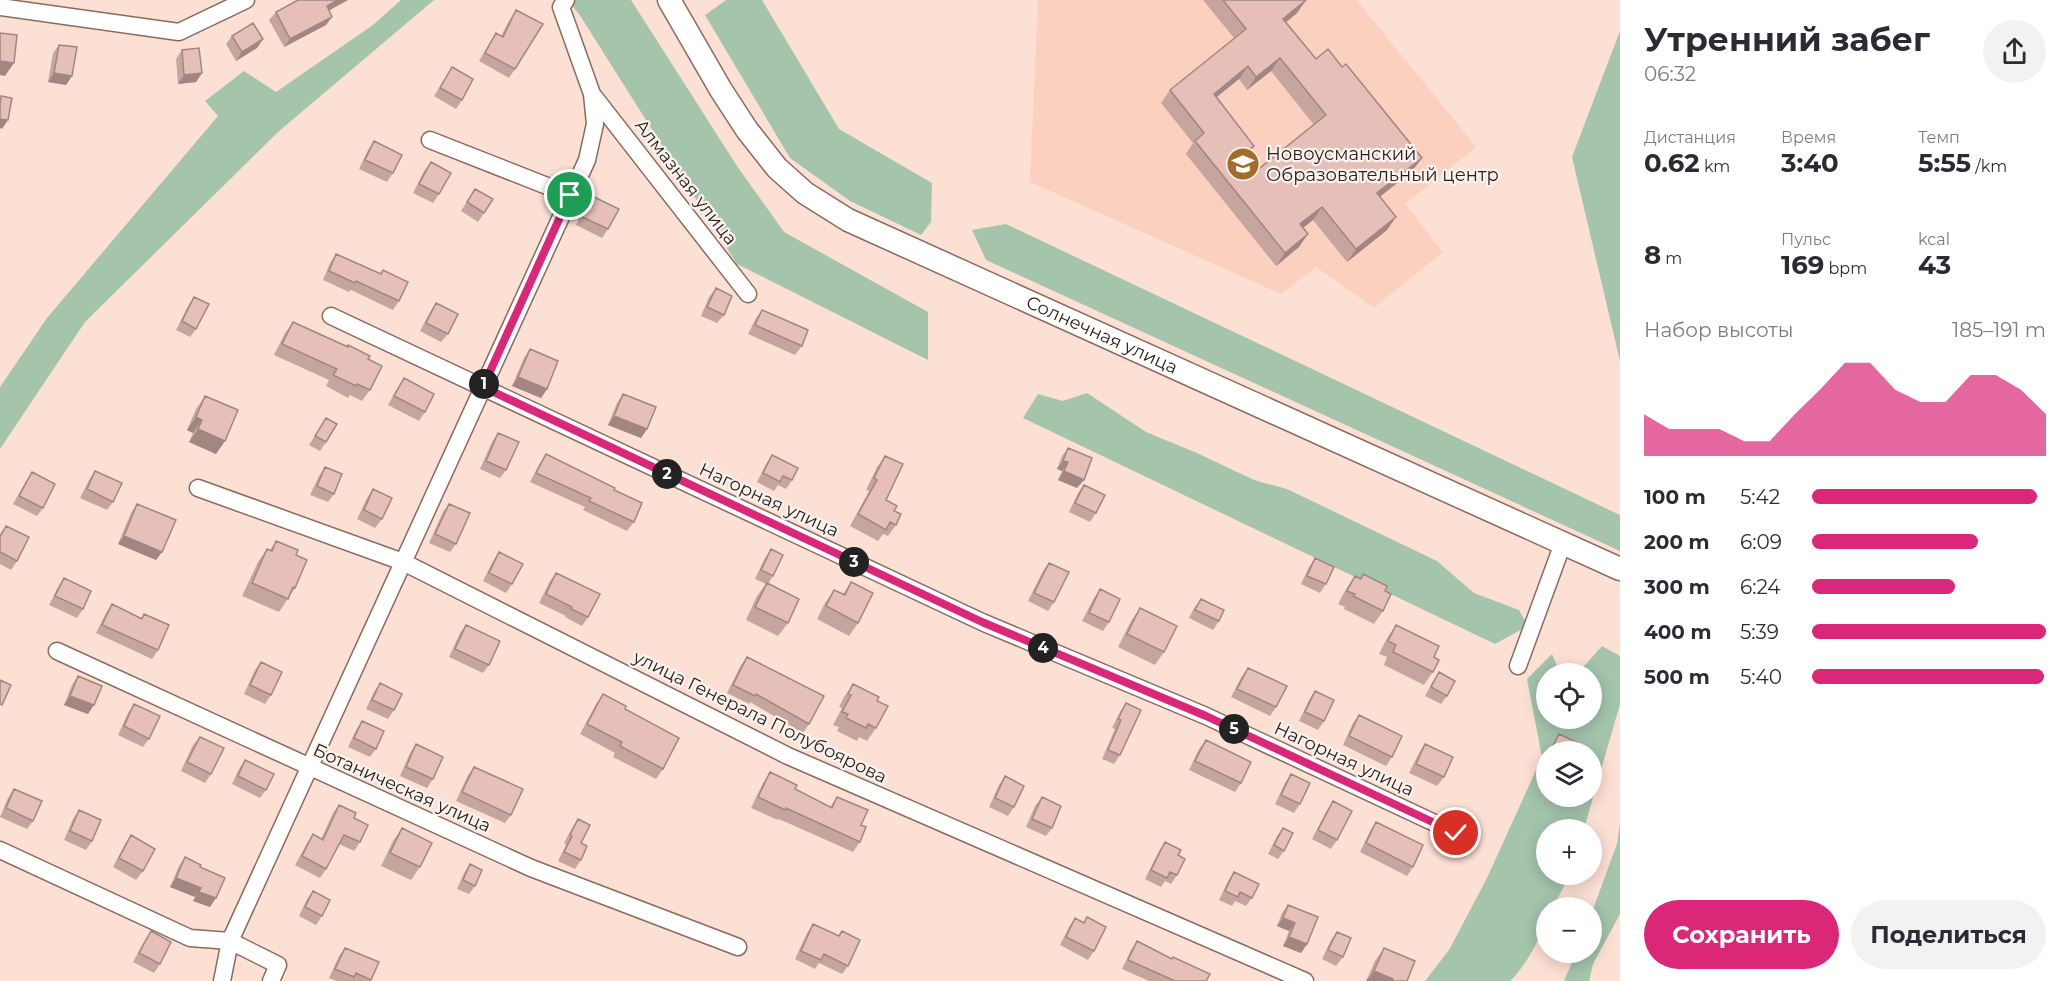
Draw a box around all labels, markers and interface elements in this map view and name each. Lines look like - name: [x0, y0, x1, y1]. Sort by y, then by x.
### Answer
- text: Утренний забег: [1644, 19, 1930, 59]
- button: share: [1983, 20, 2046, 83]
- text: 06:32: [1644, 62, 1696, 86]
- street label: Алмазная улица: [630, 115, 742, 249]
- text: Дистанция: [1644, 128, 1736, 147]
- text: Время: [1781, 128, 1836, 147]
- text: Темп: [1918, 128, 1960, 147]
- place label: Новоусманский Образовательный центр: [1266, 143, 1499, 186]
- school or university icon: Новоусманский Образовательный центр: [1225, 146, 1261, 182]
- text: 0.62: [1644, 147, 1700, 179]
- text: 3:40: [1781, 147, 1839, 179]
- text: 5:55: [1918, 147, 1971, 179]
- text: km: [1700, 157, 1730, 176]
- text: /km: [1971, 157, 2007, 176]
- pin: [544, 169, 595, 220]
- icon: arrive: [553, 178, 586, 211]
- text: Пульс: [1781, 230, 1831, 249]
- text: kcal: [1918, 230, 1950, 249]
- text: 8: [1644, 239, 1661, 271]
- text: m: [1661, 249, 1682, 268]
- text: 169: [1781, 249, 1824, 281]
- text: 43: [1918, 249, 1951, 281]
- text: bpm: [1824, 259, 1867, 278]
- street label: Солнечная улица: [1023, 291, 1181, 379]
- text: Набор высоты: [1644, 318, 1793, 342]
- text: 185–191 m: [1952, 318, 2046, 342]
- pin: 1: [469, 369, 499, 399]
- text: 1: [481, 374, 487, 393]
- street label: Нагорная улица: [696, 458, 842, 542]
- pin: 2: [652, 459, 682, 489]
- text: 2: [662, 464, 672, 483]
- text: 100 m: [1644, 485, 1706, 509]
- text: 5:42: [1740, 485, 1780, 509]
- text: 200 m: [1644, 530, 1710, 554]
- text: 6:09: [1740, 530, 1782, 554]
- pin: 3: [839, 547, 869, 577]
- text: 3: [849, 552, 859, 571]
- text: 300 m: [1644, 575, 1710, 599]
- text: 6:24: [1740, 575, 1781, 599]
- text: 400 m: [1644, 620, 1712, 644]
- text: 5:39: [1740, 620, 1779, 644]
- pin: 4: [1028, 633, 1058, 663]
- text: 4: [1037, 638, 1049, 657]
- street label: улица Генерала Полубоярова: [629, 645, 890, 788]
- map controls: [1536, 663, 1602, 963]
- button: locate: [1536, 663, 1602, 729]
- text: 500 m: [1644, 665, 1710, 689]
- text: 5:40: [1740, 665, 1782, 689]
- pin: 5: [1219, 714, 1249, 744]
- street label: Нагорная улица: [1271, 717, 1417, 801]
- text: 5: [1229, 719, 1239, 738]
- street label: Ботаническая улица: [310, 739, 494, 837]
- button: layers: [1536, 741, 1602, 807]
- pin: [1430, 807, 1481, 858]
- icon: check: [1439, 816, 1472, 849]
- button: +: [1536, 819, 1602, 885]
- button: −: [1536, 897, 1602, 963]
- button: Сохранить: [1644, 900, 1839, 969]
- button: Поделиться: [1851, 900, 2046, 969]

